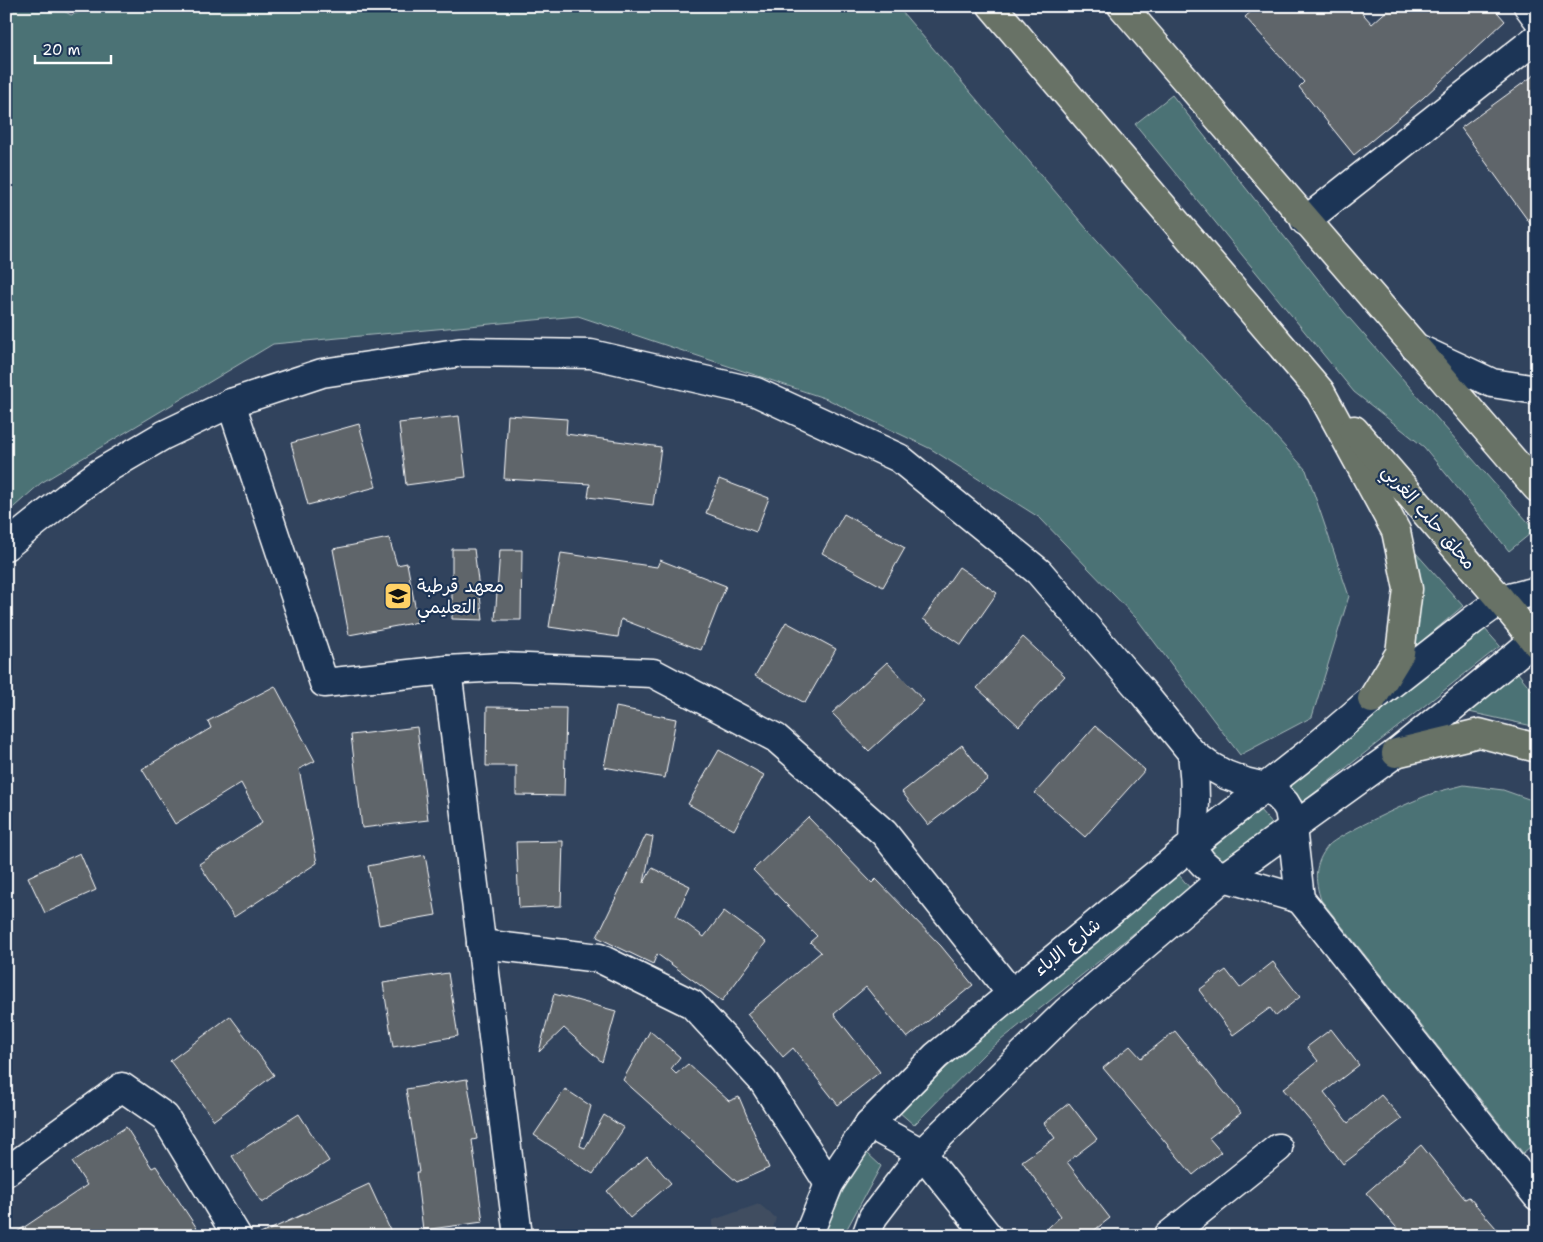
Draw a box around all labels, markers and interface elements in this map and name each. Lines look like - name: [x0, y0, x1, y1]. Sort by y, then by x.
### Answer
- scale bar: [35, 32, 111, 64]
- text: 20 m: [42, 40, 81, 60]
- street label: محلق حلب الغربي: [1374, 459, 1481, 577]
- place label: معهد قرطبة التعليمي: [417, 574, 504, 623]
- school or university icon: معهد قرطبة التعليمي: [383, 581, 413, 611]
- street label: شارع الاباء: [1028, 912, 1106, 982]

